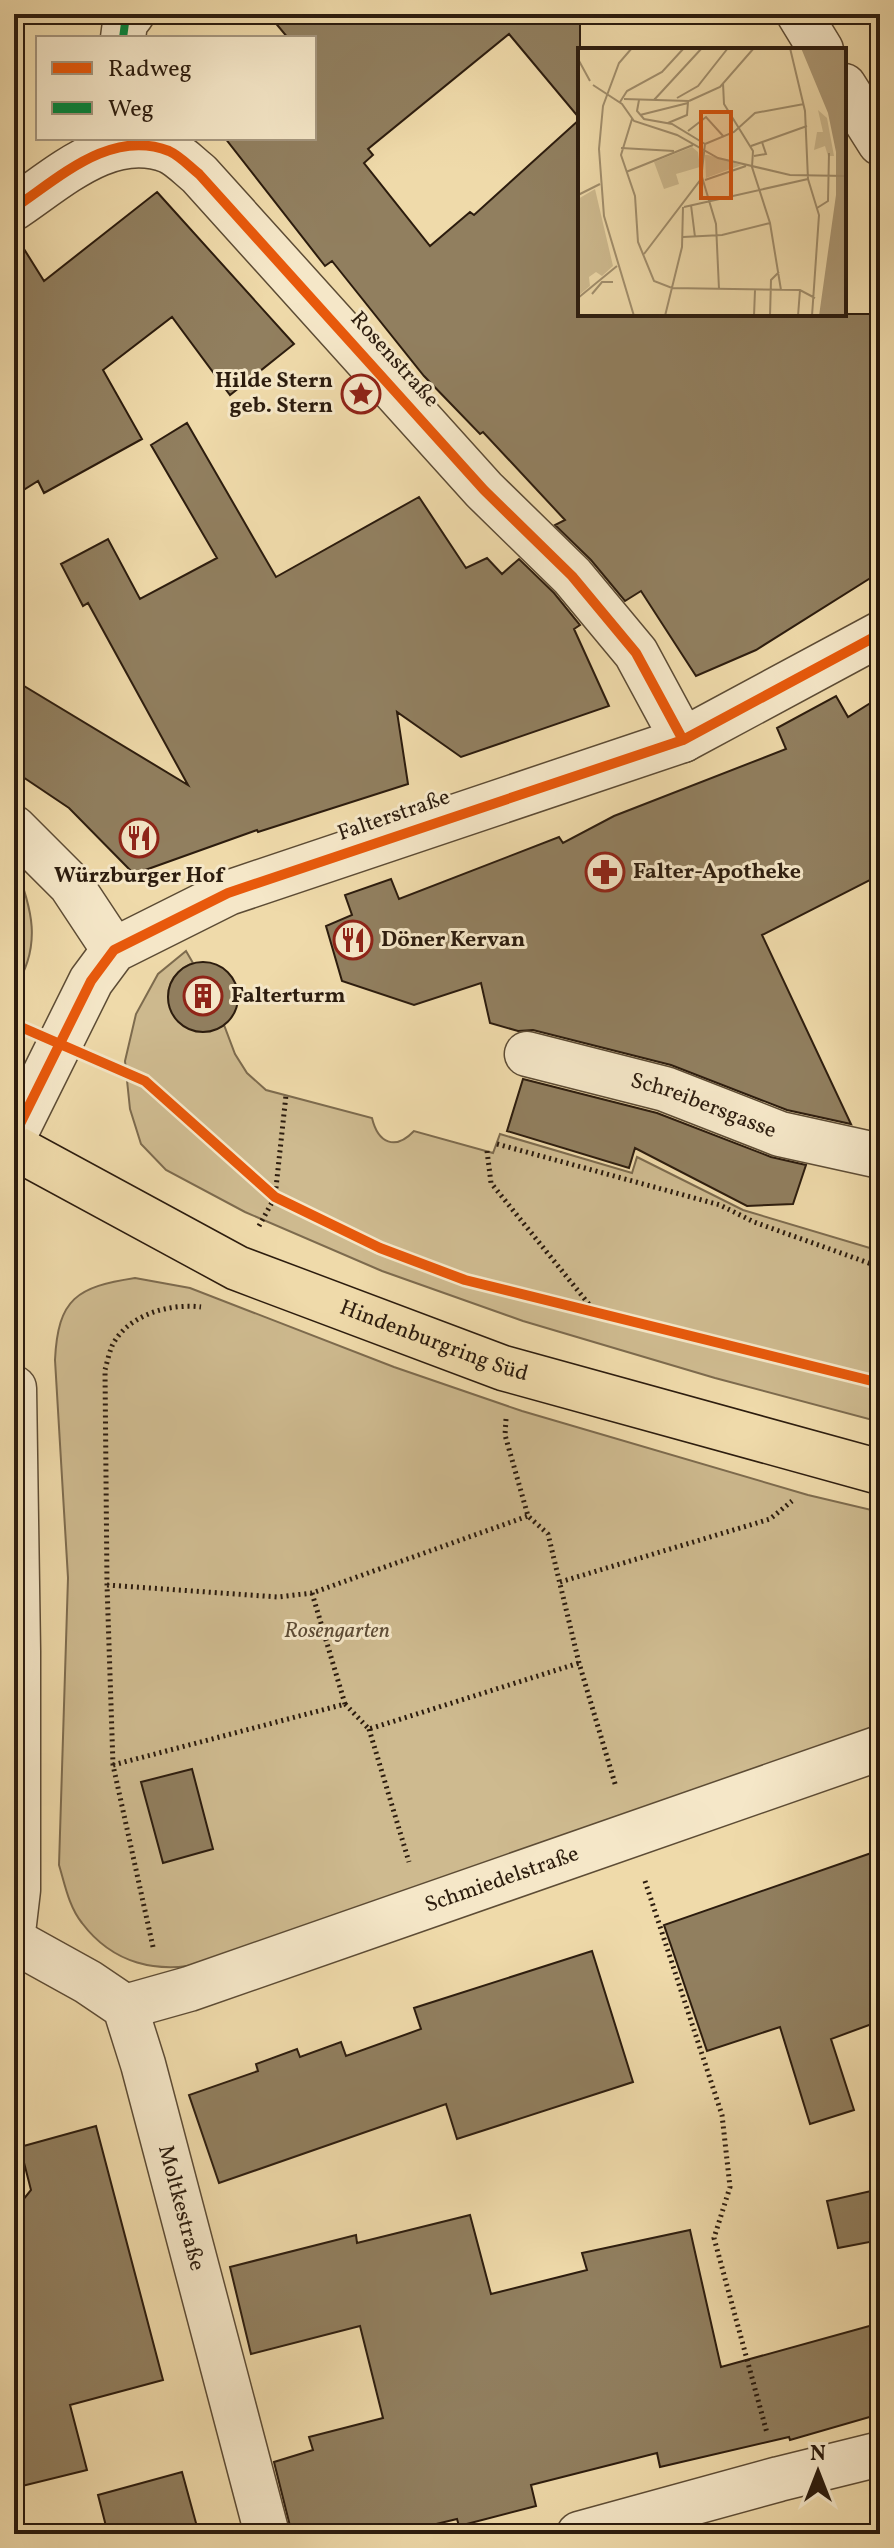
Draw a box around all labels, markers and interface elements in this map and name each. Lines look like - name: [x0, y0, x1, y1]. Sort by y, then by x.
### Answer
- legend: [36, 36, 316, 140]
- inset map: [578, 48, 846, 316]
- text: Radweg: [108, 53, 192, 87]
- text: Weg: [108, 93, 154, 127]
- street label: Rosenstraße: [342, 305, 446, 415]
- place label: Hilde Stern geb. Stern: [215, 366, 333, 422]
- place icon: Hilde Stern geb. Stern: [340, 373, 382, 415]
- street label: Falterstraße: [334, 782, 454, 850]
- restaurant icon: Würzburger Hof: [118, 817, 160, 859]
- pharmacy icon: Falter-Apotheke: [584, 851, 626, 893]
- place label: Falter-Apotheke: [633, 857, 801, 888]
- place label: Würzburger Hof: [54, 861, 226, 892]
- restaurant icon: Döner Kervan: [332, 919, 374, 961]
- place label: Döner Kervan: [381, 925, 525, 956]
- building icon: Falterturm: [182, 975, 224, 1017]
- place label: Falterturm: [231, 981, 346, 1012]
- street label: Schreibersgasse: [627, 1065, 781, 1147]
- street label: Hindenburgring Süd: [335, 1292, 532, 1390]
- park label: Rosengarten: [284, 1616, 390, 1647]
- street label: Schmiedelstraße: [421, 1839, 583, 1921]
- street label: Moltkestraße: [150, 2142, 212, 2274]
- north arrow: [778, 2432, 858, 2512]
- text: N: [810, 2439, 826, 2470]

